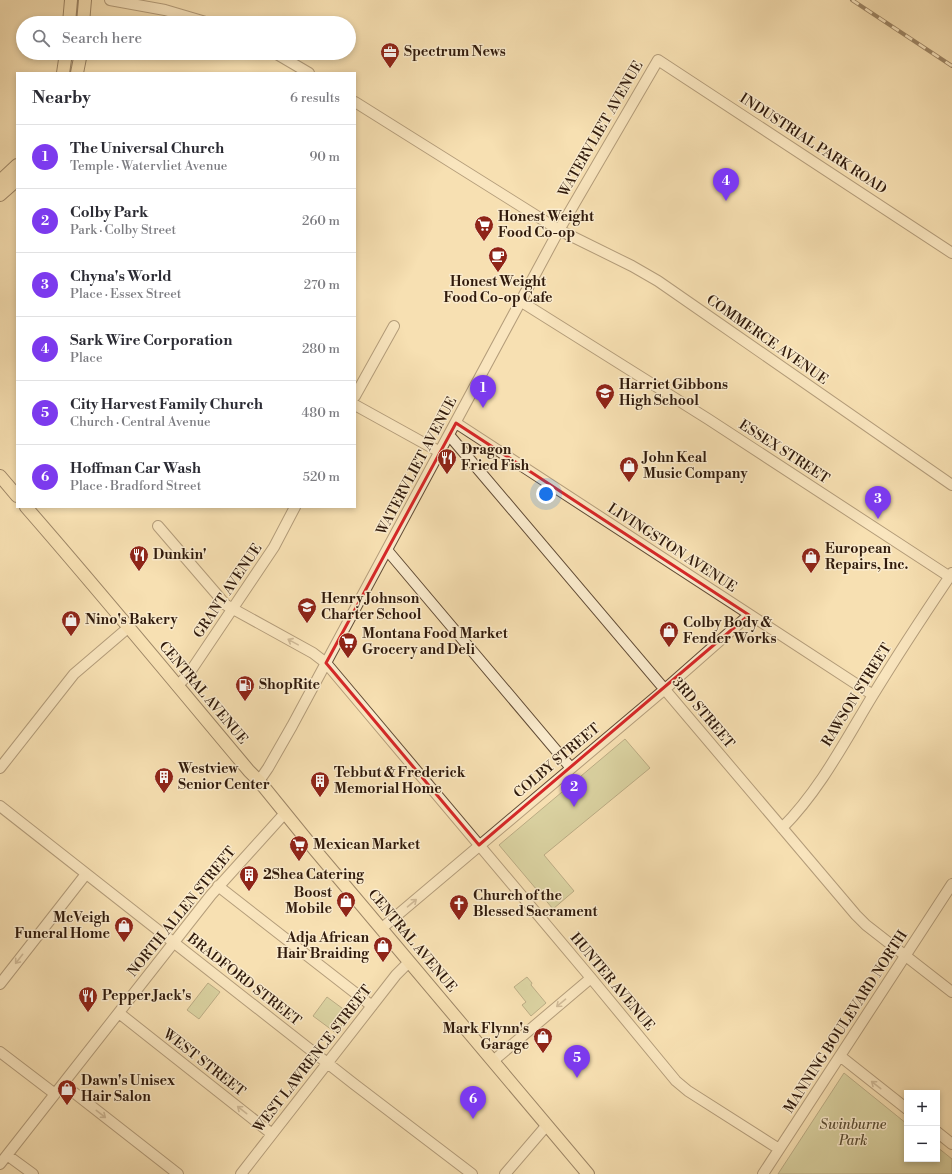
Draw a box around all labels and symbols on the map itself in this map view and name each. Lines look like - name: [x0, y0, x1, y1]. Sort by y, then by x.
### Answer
- office icon: Spectrum News: [379, 41, 401, 69]
- place label: Spectrum News: [404, 43, 506, 61]
- street label: WATERVLIET AVENUE: [554, 58, 647, 201]
- street label: INDUSTRIAL PARK ROAD: [736, 90, 890, 198]
- pin: 4: [713, 168, 739, 201]
- place label: Honest Weight Food Co-op: [498, 208, 595, 242]
- supermarket icon: Honest Weight Food Co-op: [473, 214, 495, 242]
- cafe icon: Honest Weight Food Co-op Cafe: [487, 245, 509, 273]
- place label: Honest Weight Food Co-op Cafe: [443, 273, 553, 307]
- street label: COMMERCE AVENUE: [703, 291, 831, 389]
- pin: 1: [470, 375, 496, 408]
- place label: Harriet Gibbons High School: [619, 376, 728, 410]
- school or university icon: Harriet Gibbons High School: [594, 382, 616, 410]
- street label: WATERVLIET AVENUE: [372, 394, 461, 539]
- street label: ESSEX STREET: [735, 416, 833, 488]
- place label: Dragon Fried Fish: [461, 441, 530, 475]
- restaurant icon: Dragon Fried Fish: [436, 447, 458, 475]
- place label: John Keal Music Company: [641, 449, 748, 483]
- shop icon: John Keal Music Company: [618, 455, 640, 483]
- your location: [536, 484, 556, 504]
- pin: 3: [865, 486, 891, 519]
- street label: LIVINGSTON AVENUE: [604, 500, 740, 596]
- street label: GRANT AVENUE: [190, 540, 266, 642]
- place label: European Repairs, Inc.: [825, 540, 909, 574]
- restaurant icon: Dunkin': [128, 544, 150, 572]
- place label: Dunkin': [153, 546, 206, 564]
- shop icon: European Repairs, Inc.: [800, 546, 822, 574]
- place label: Henry Johnson Charter School: [321, 590, 422, 624]
- school or university icon: Henry Johnson Charter School: [296, 596, 318, 624]
- shop icon: Nino's Bakery: [60, 609, 82, 637]
- place label: Nino's Bakery: [85, 611, 179, 629]
- place label: Colby Body & Fender Works: [683, 614, 777, 648]
- shop icon: Colby Body & Fender Works: [658, 620, 680, 648]
- place label: Montana Food Market Grocery and Deli: [362, 625, 509, 659]
- supermarket icon: Montana Food Market Grocery and Deli: [337, 631, 359, 659]
- street label: CENTRAL AVENUE: [155, 638, 251, 748]
- one-way arrow: [287, 638, 299, 646]
- street label: RAWSON STREET: [818, 640, 896, 750]
- fuel station icon: ShopRite: [234, 674, 256, 702]
- street label: 3RD STREET: [668, 674, 738, 752]
- place label: ShopRite: [259, 676, 321, 694]
- street label: COLBY STREET: [510, 719, 604, 802]
- place label: Westview Senior Center: [177, 760, 270, 794]
- place label: Tebbut & Frederick Memorial Home: [334, 764, 466, 798]
- building icon: Westview Senior Center: [153, 766, 175, 794]
- building icon: Tebbut & Frederick Memorial Home: [309, 770, 331, 798]
- pin: 2: [561, 774, 587, 807]
- supermarket icon: Mexican Market: [288, 834, 310, 862]
- place label: Mexican Market: [313, 836, 421, 854]
- street label: NORTH ALLEN STREET: [124, 843, 240, 981]
- building icon: 2Shea Catering: [238, 864, 260, 892]
- place label: 2Shea Catering: [263, 866, 365, 884]
- place label: Boost Mobile: [285, 884, 333, 918]
- street label: CENTRAL AVENUE: [364, 886, 460, 996]
- place label: Church of the Blessed Sacrament: [473, 887, 598, 921]
- shop icon: Boost Mobile: [335, 890, 357, 918]
- church icon: Church of the Blessed Sacrament: [448, 893, 470, 921]
- one-way arrow: [406, 898, 417, 907]
- place label: McVeigh Funeral Home: [15, 909, 110, 943]
- shop icon: McVeigh Funeral Home: [113, 915, 135, 943]
- street label: MANNING BOULEVARD NORTH: [780, 927, 912, 1117]
- street label: BRADFORD STREET: [183, 929, 305, 1030]
- place label: Adja African Hair Braiding: [277, 929, 370, 963]
- street label: HUNTER AVENUE: [566, 929, 658, 1035]
- shop icon: Adja African Hair Braiding: [372, 935, 394, 963]
- one-way arrow: [15, 954, 23, 965]
- street label: WEST LAWRENCE STREET: [249, 982, 376, 1137]
- restaurant icon: Pepper Jack's: [77, 985, 99, 1013]
- place label: Pepper Jack's: [102, 987, 191, 1005]
- one-way arrow: [556, 998, 566, 1007]
- place label: Mark Flynn's Garage: [443, 1020, 529, 1054]
- street label: WEST STREET: [158, 1025, 249, 1101]
- shop icon: Mark Flynn's Garage: [532, 1026, 554, 1054]
- pin: 5: [564, 1045, 590, 1078]
- place label: Dawn's Unisex Hair Salon: [81, 1072, 176, 1106]
- shop icon: Dawn's Unisex Hair Salon: [56, 1078, 78, 1106]
- one-way arrow: [871, 1081, 882, 1089]
- pin: 6: [460, 1086, 486, 1119]
- one-way arrow: [236, 1106, 247, 1114]
- one-way arrow: [96, 1110, 107, 1118]
- park label: Swinburne Park: [820, 1116, 887, 1150]

